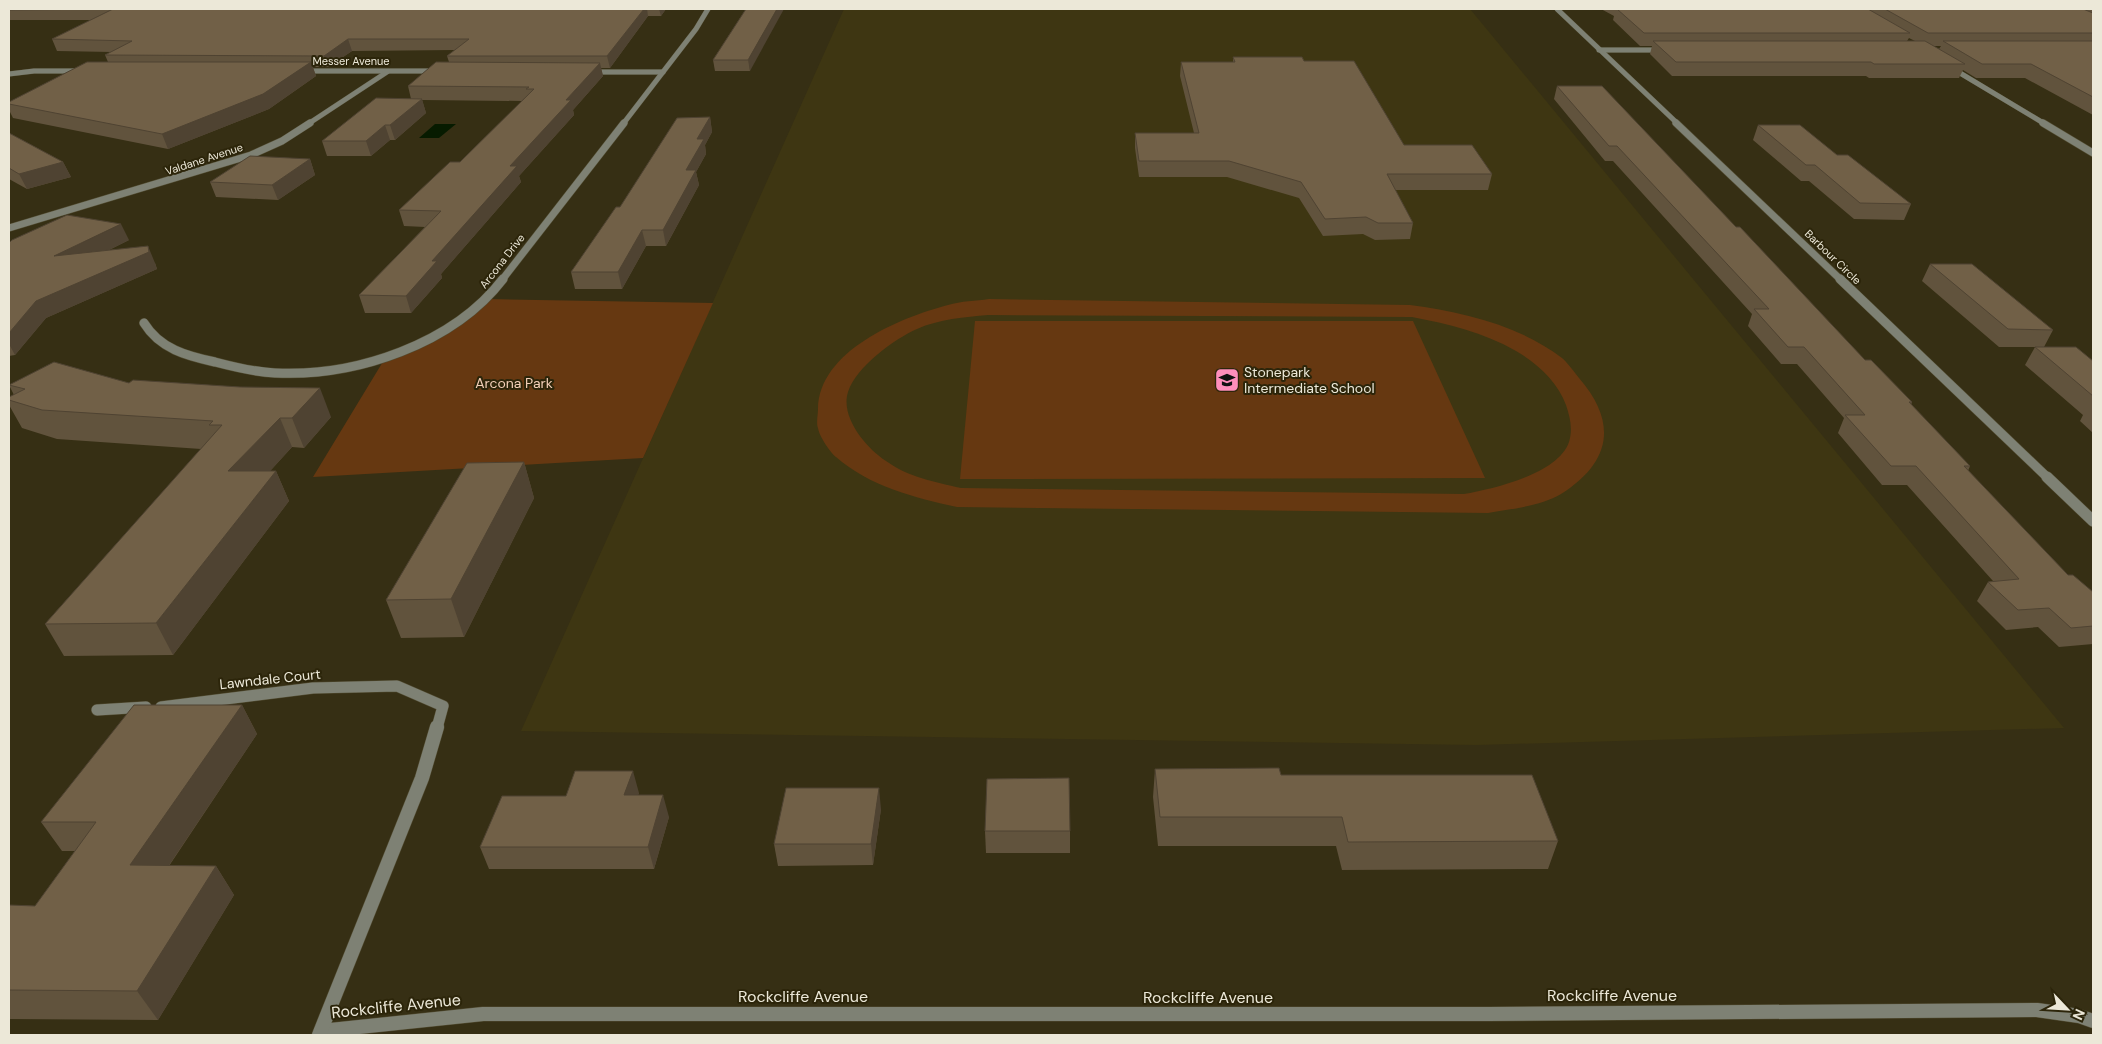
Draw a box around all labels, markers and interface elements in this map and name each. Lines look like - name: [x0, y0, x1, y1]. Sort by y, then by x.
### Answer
- street label: Messer Avenue: [312, 54, 390, 68]
- street label: Valdane Avenue: [163, 140, 245, 178]
- street label: Barbour Circle: [1802, 227, 1864, 287]
- street label: Arcona Drive: [476, 231, 528, 291]
- place label: Stonepark Intermediate School: [1244, 363, 1375, 397]
- school or university icon: Stonepark Intermediate School: [1214, 367, 1240, 393]
- park label: Arcona Park: [475, 374, 553, 392]
- street label: Lawndale Court: [218, 665, 322, 693]
- north arrow: [2042, 984, 2092, 1034]
- street label: Rockcliffe Avenue: [1547, 985, 1677, 1006]
- street label: Rockcliffe Avenue: [738, 986, 868, 1007]
- street label: Rockcliffe Avenue: [1143, 987, 1273, 1008]
- street label: Rockcliffe Avenue: [330, 989, 462, 1023]
- text: N: [2068, 1006, 2089, 1023]

